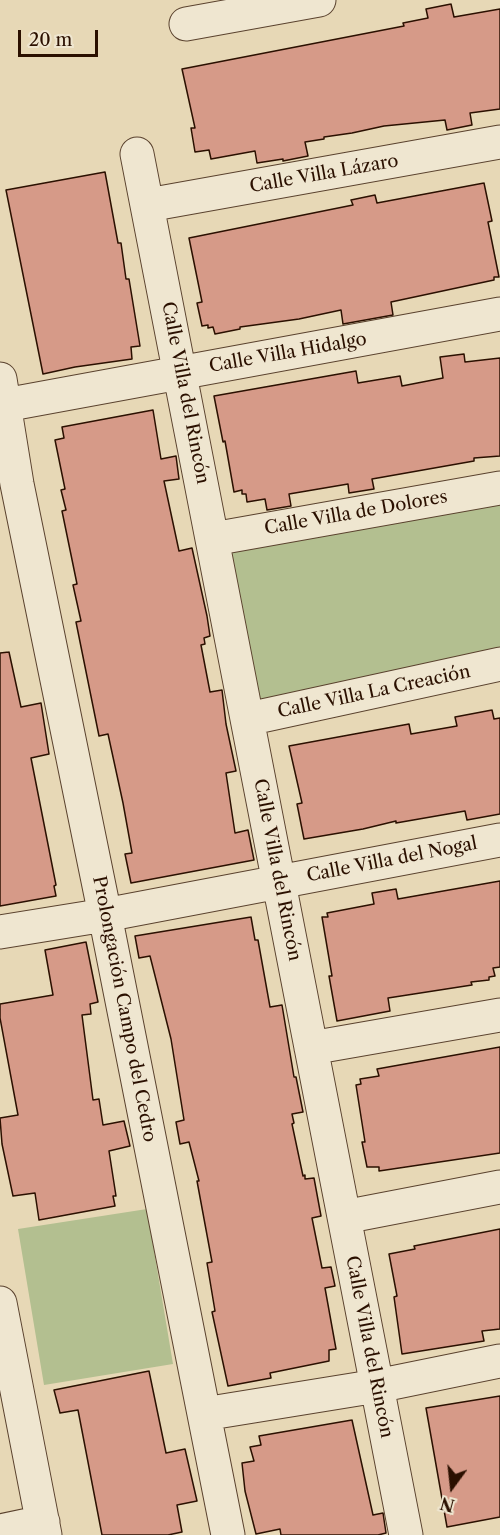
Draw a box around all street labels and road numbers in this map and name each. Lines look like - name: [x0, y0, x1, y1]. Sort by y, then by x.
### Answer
- street label: Calle Villa Lázaro: [248, 150, 400, 198]
- street label: Calle Villa del Rincón: [157, 300, 213, 486]
- street label: Calle Villa Hidalgo: [208, 329, 368, 377]
- street label: Calle Villa de Dolores: [263, 486, 449, 540]
- street label: Calle Villa La Creación: [276, 661, 472, 723]
- street label: Calle Villa del Rincón: [249, 777, 305, 963]
- street label: Calle Villa del Nogal: [305, 833, 479, 887]
- street label: Prolongación Campo del Cedro: [88, 874, 160, 1144]
- street label: Calle Villa del Rincón: [341, 1254, 397, 1440]

